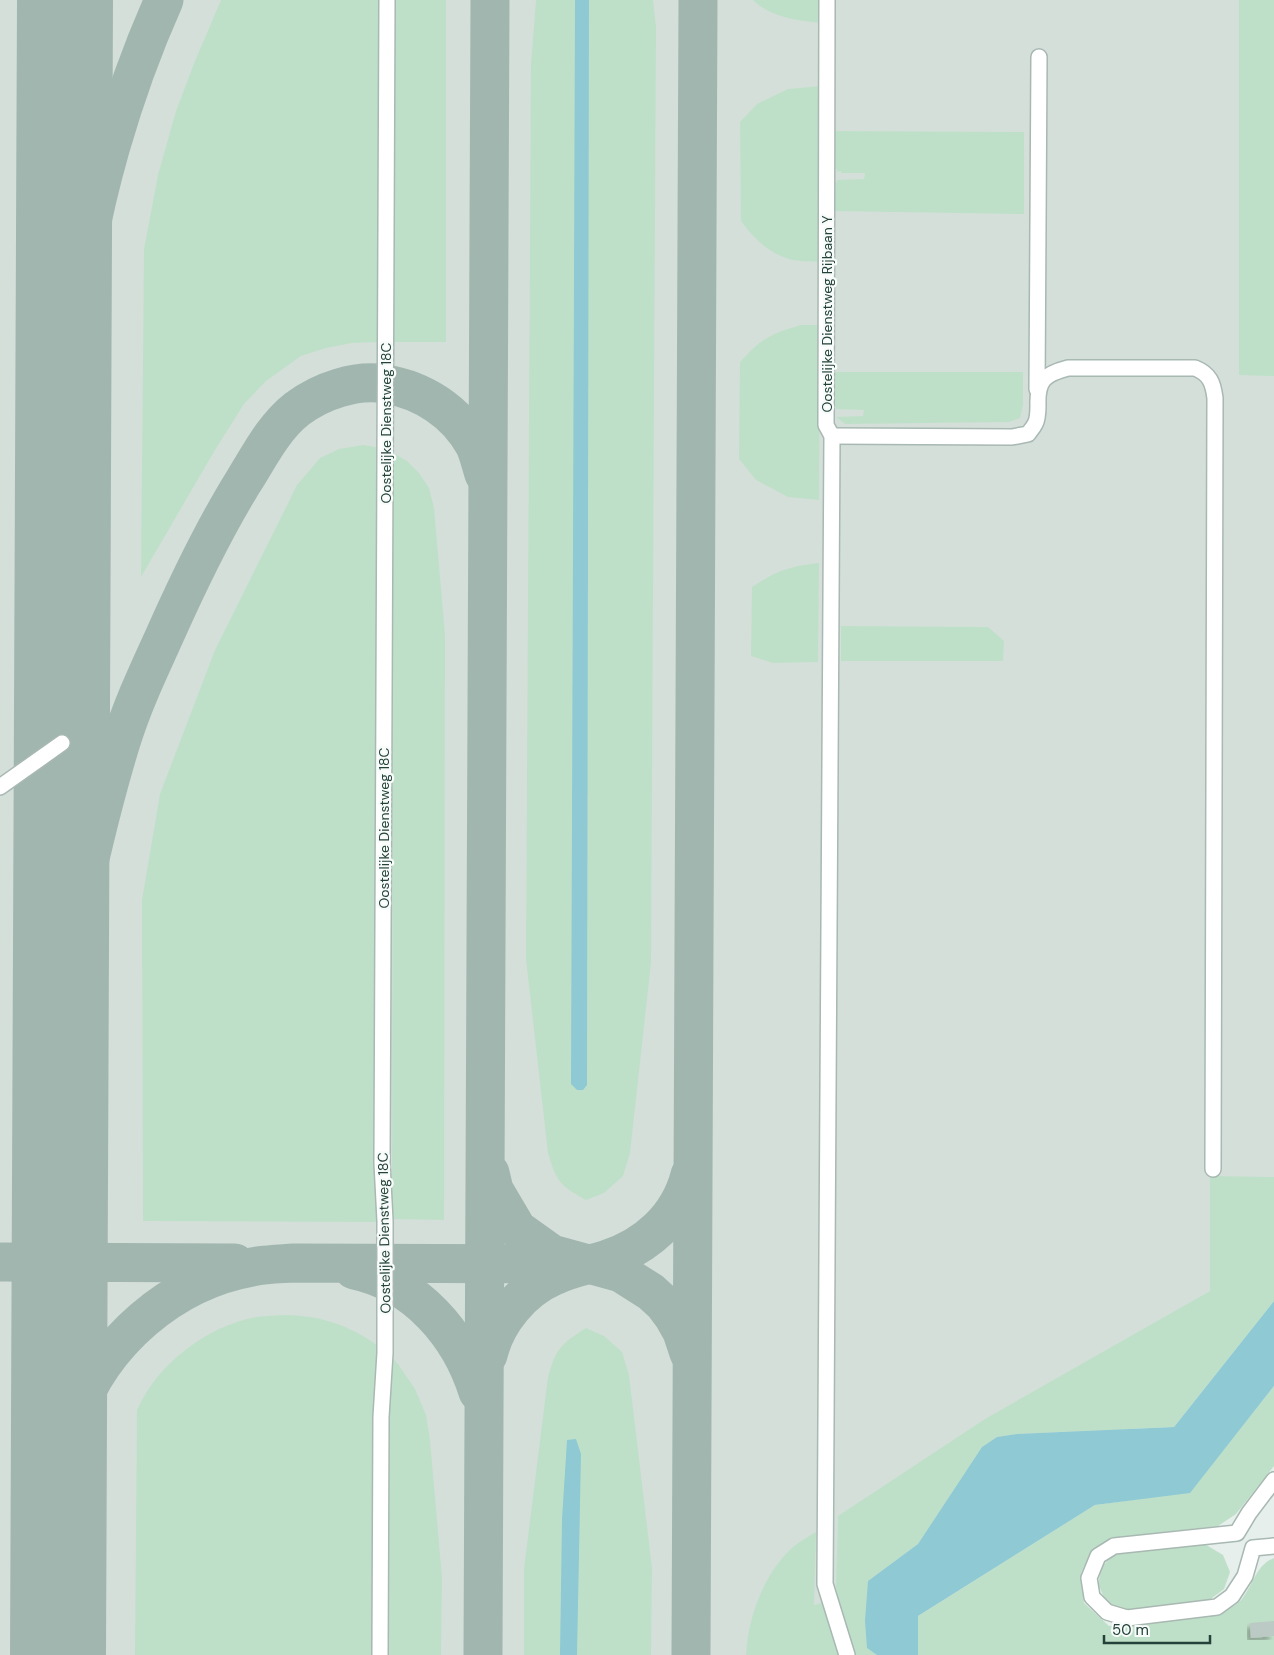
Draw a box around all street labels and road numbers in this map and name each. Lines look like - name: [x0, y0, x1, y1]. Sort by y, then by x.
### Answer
- street label: Oostelijke Dienstweg Rijbaan Y: [818, 215, 836, 413]
- street label: Oostelijke Dienstweg 18C: [377, 342, 395, 504]
- street label: Oostelijke Dienstweg 18C: [375, 747, 393, 909]
- street label: Oostelijke Dienstweg 18C: [374, 1152, 394, 1314]

